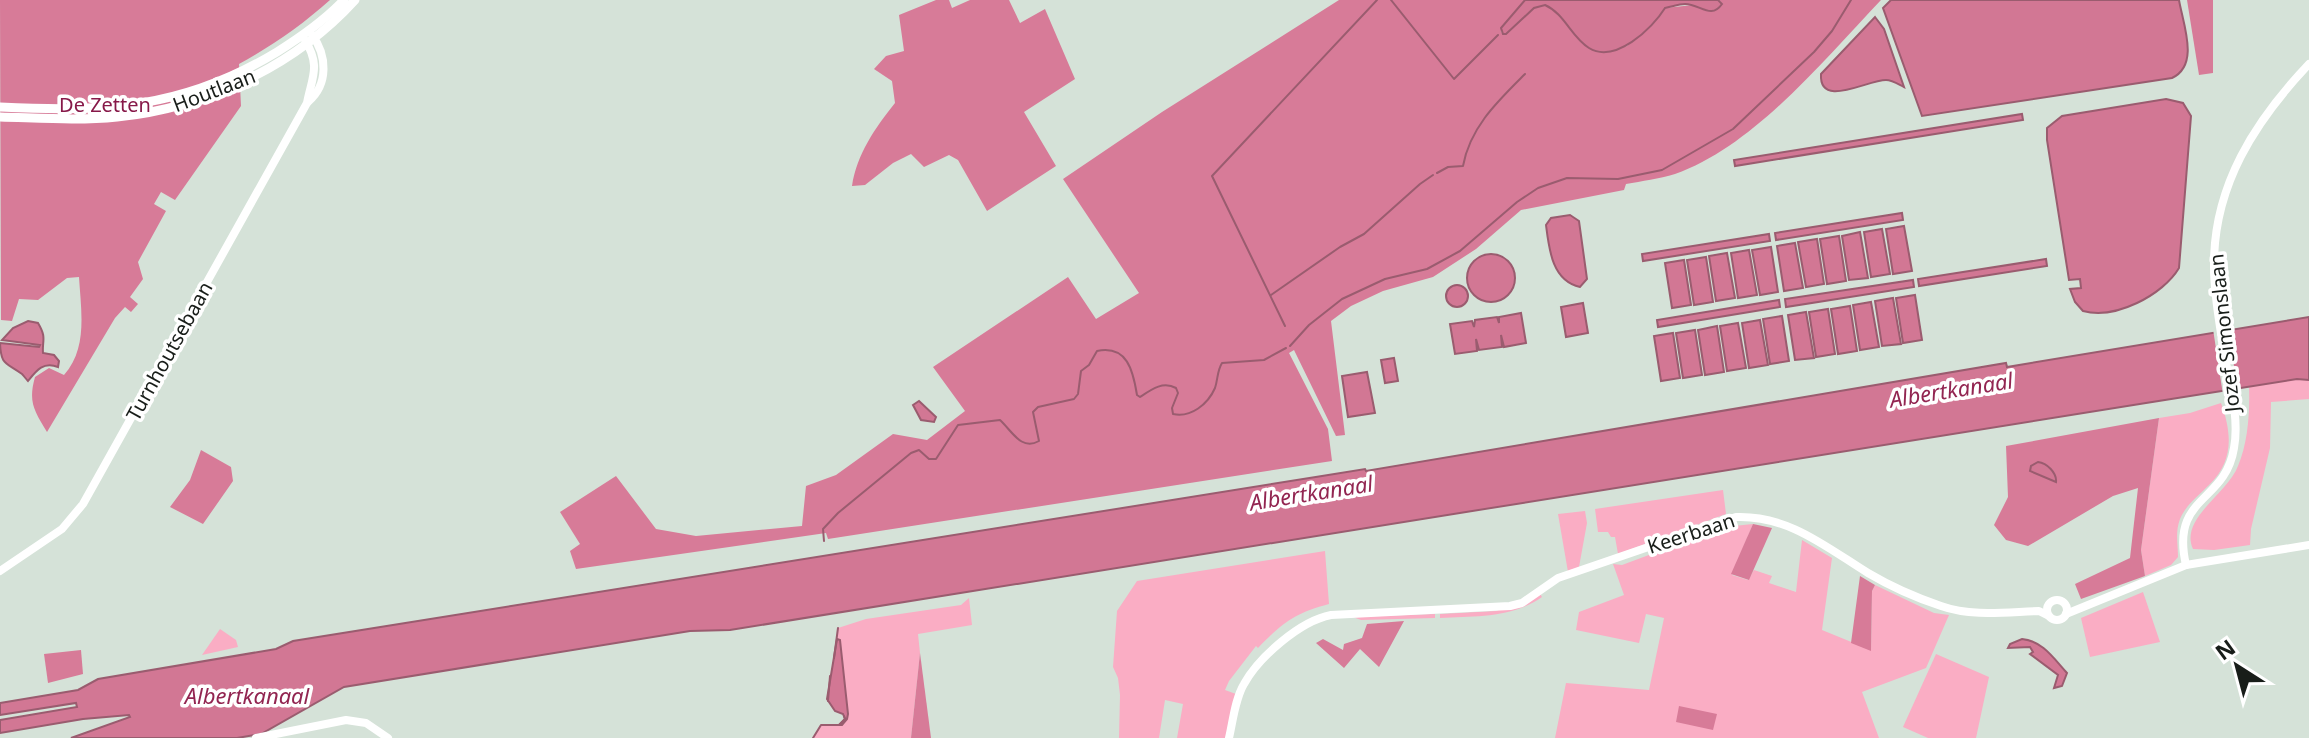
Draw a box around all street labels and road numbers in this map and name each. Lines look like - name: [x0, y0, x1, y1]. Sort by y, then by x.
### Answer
- street label: Houtlaan: [169, 62, 259, 118]
- street label: Jozef Simonslaan: [2202, 253, 2246, 415]
- street label: Turnhoutsebaan: [120, 277, 218, 425]
- street label: Keerbaan: [1644, 506, 1738, 560]

